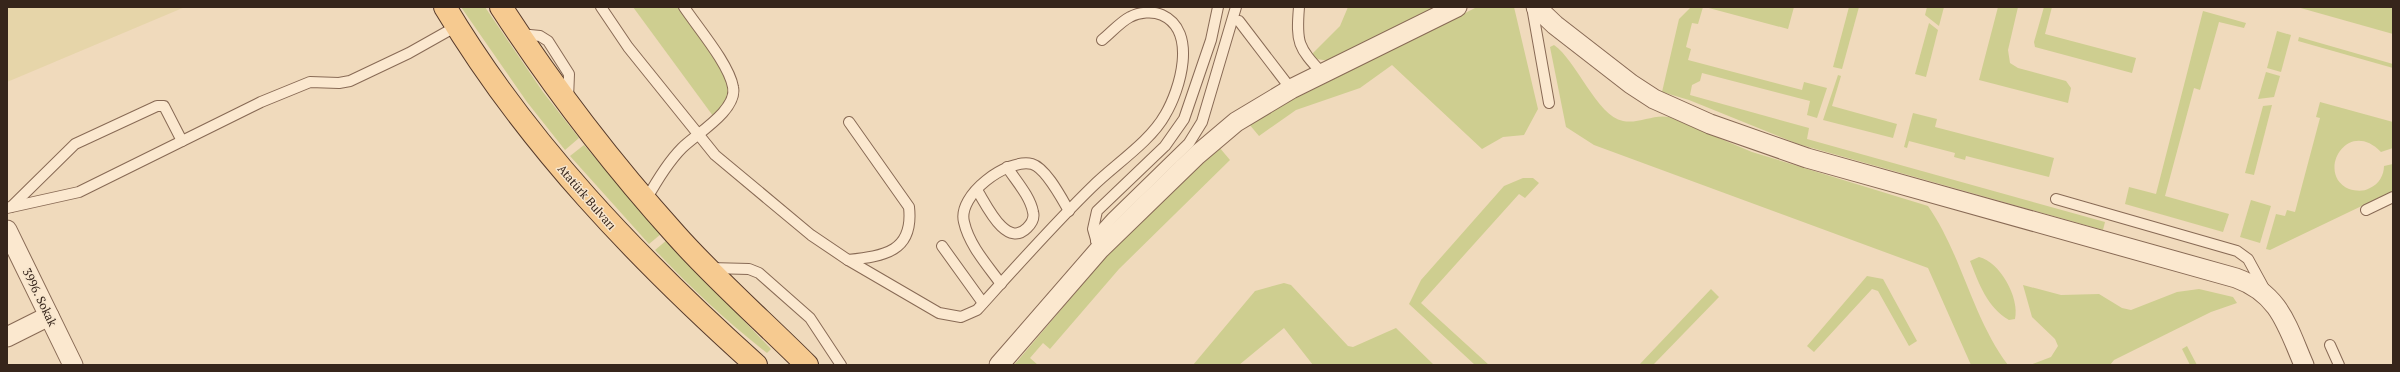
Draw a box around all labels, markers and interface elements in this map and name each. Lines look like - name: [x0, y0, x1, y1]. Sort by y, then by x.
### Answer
- street label: Atatürk Bulvarı: [555, 161, 620, 233]
- street label: 3996. Sokak: [19, 265, 61, 329]

